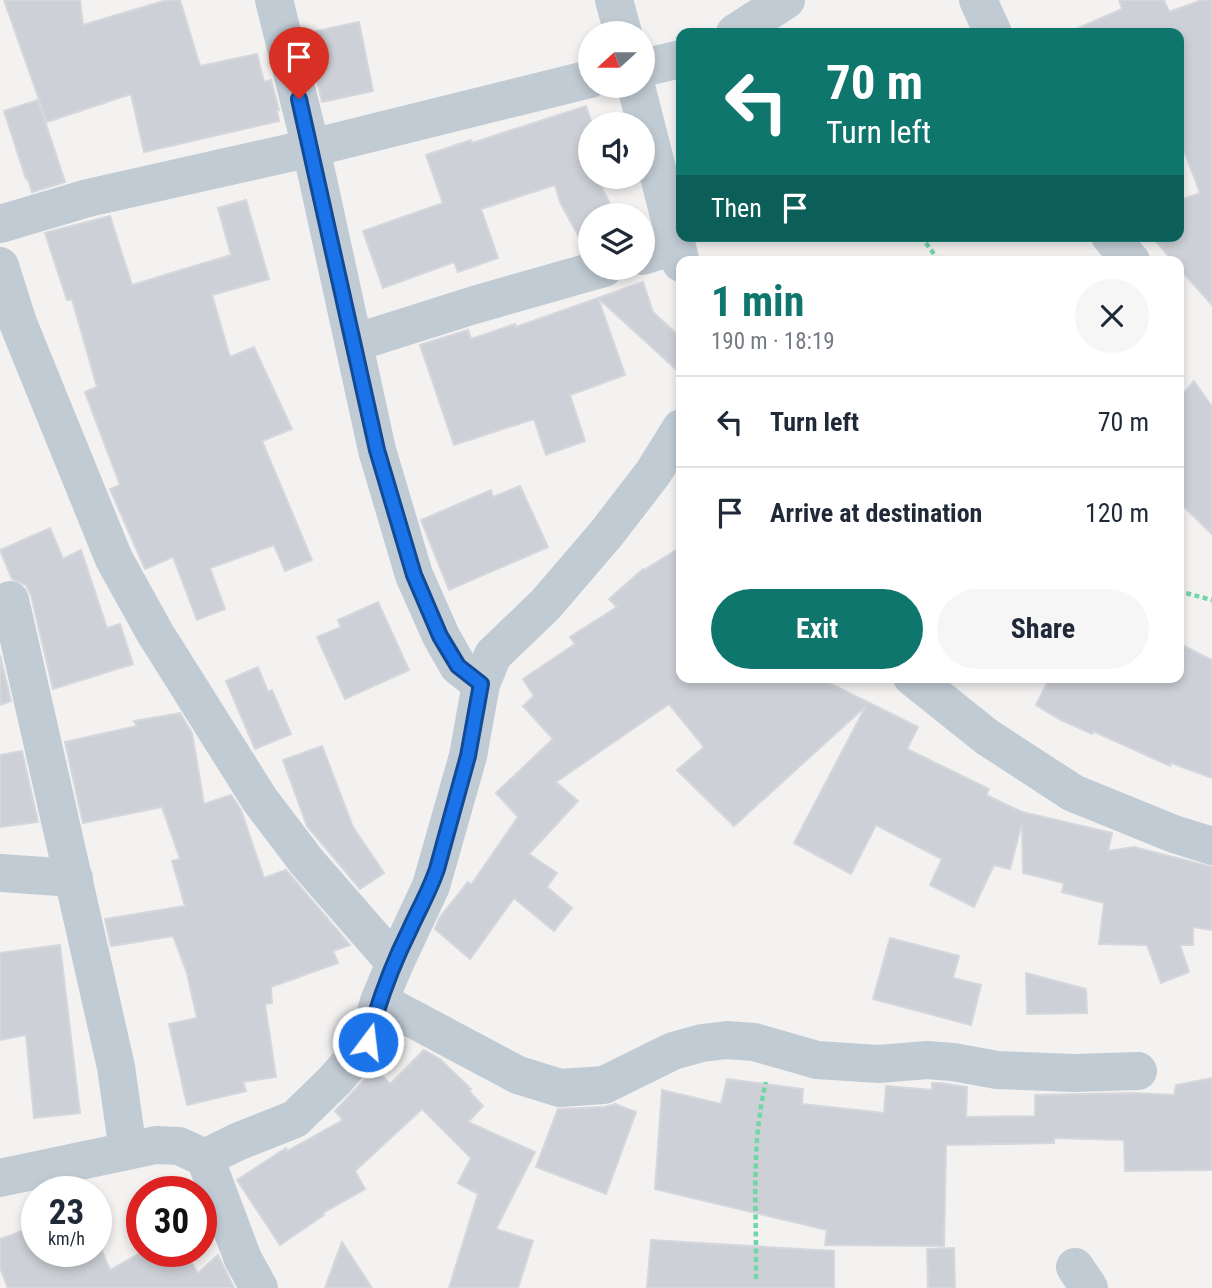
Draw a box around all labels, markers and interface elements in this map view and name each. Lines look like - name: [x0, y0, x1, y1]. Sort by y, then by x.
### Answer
- north arrow: [578, 21, 654, 98]
- map controls: [578, 21, 655, 280]
- pin: [269, 27, 329, 99]
- icon: arrive: [280, 38, 318, 76]
- text: 70 m: [826, 54, 923, 111]
- icon: left: [711, 56, 802, 147]
- button: sound: [578, 112, 655, 189]
- text: Turn left: [826, 113, 931, 151]
- icon: arrive: [776, 189, 814, 227]
- text: Then: [711, 193, 762, 223]
- button: layers: [578, 203, 655, 280]
- text: 1 min: [711, 277, 804, 326]
- button: close: [1075, 279, 1149, 353]
- text: 190 m · 18:19: [711, 328, 835, 355]
- icon: left: [711, 403, 749, 441]
- text: Turn left: [770, 407, 859, 437]
- text: 70 m: [1098, 407, 1149, 437]
- icon: arrive: [711, 494, 749, 532]
- text: Arrive at destination: [770, 498, 982, 528]
- text: 120 m: [1085, 498, 1149, 528]
- button: Exit: [711, 589, 923, 669]
- button: Share: [937, 589, 1149, 669]
- position arrow: [331, 1005, 405, 1079]
- speed limit sign: 30: [126, 1176, 217, 1267]
- text: 23: [49, 1192, 84, 1233]
- text: km/h: [48, 1228, 85, 1249]

